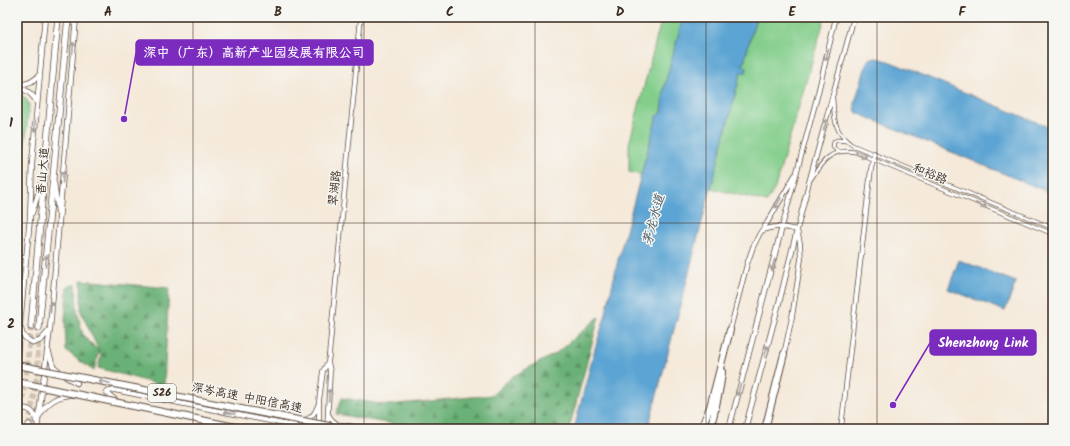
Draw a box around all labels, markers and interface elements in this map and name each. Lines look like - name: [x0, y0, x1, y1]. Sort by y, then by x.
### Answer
- text: A: [104, 2, 112, 23]
- text: B: [274, 2, 282, 23]
- text: C: [446, 2, 454, 23]
- text: D: [616, 2, 625, 23]
- text: E: [788, 2, 796, 23]
- text: F: [958, 2, 966, 23]
- callout: 深中（广东）高新产业园发展有限公司: [136, 40, 373, 65]
- one-way arrow: [70, 42, 77, 55]
- text: 深中（广东）高新产业园发展有限公司: [143, 43, 365, 64]
- one-way arrow: [823, 48, 831, 61]
- text: 1: [9, 113, 13, 134]
- one-way arrow: [821, 118, 829, 131]
- one-way arrow: [31, 119, 38, 132]
- street label: 香山大道: [31, 146, 55, 196]
- one-way arrow: [855, 152, 867, 159]
- street label: 和裕路: [910, 158, 950, 190]
- street label: 翠湖路: [324, 169, 346, 207]
- one-way arrow: [59, 171, 67, 184]
- water label: 茅龙水道: [637, 191, 671, 248]
- one-way arrow: [774, 197, 782, 209]
- one-way arrow: [975, 201, 987, 209]
- one-way arrow: [42, 255, 49, 268]
- one-way arrow: [768, 258, 776, 271]
- one-way arrow: [48, 301, 55, 314]
- text: 2: [7, 314, 15, 335]
- callout: Shenzhong Link: [930, 330, 1036, 355]
- text: Shenzhong Link: [938, 333, 1029, 354]
- one-way arrow: [763, 345, 770, 358]
- one-way arrow: [98, 378, 111, 386]
- street label: 深岑高速 中阳信高速: [190, 378, 304, 418]
- one-way arrow: [735, 383, 742, 396]
- road number: S26: [148, 384, 176, 402]
- one-way arrow: [325, 389, 332, 402]
- one-way arrow: [223, 409, 236, 417]

